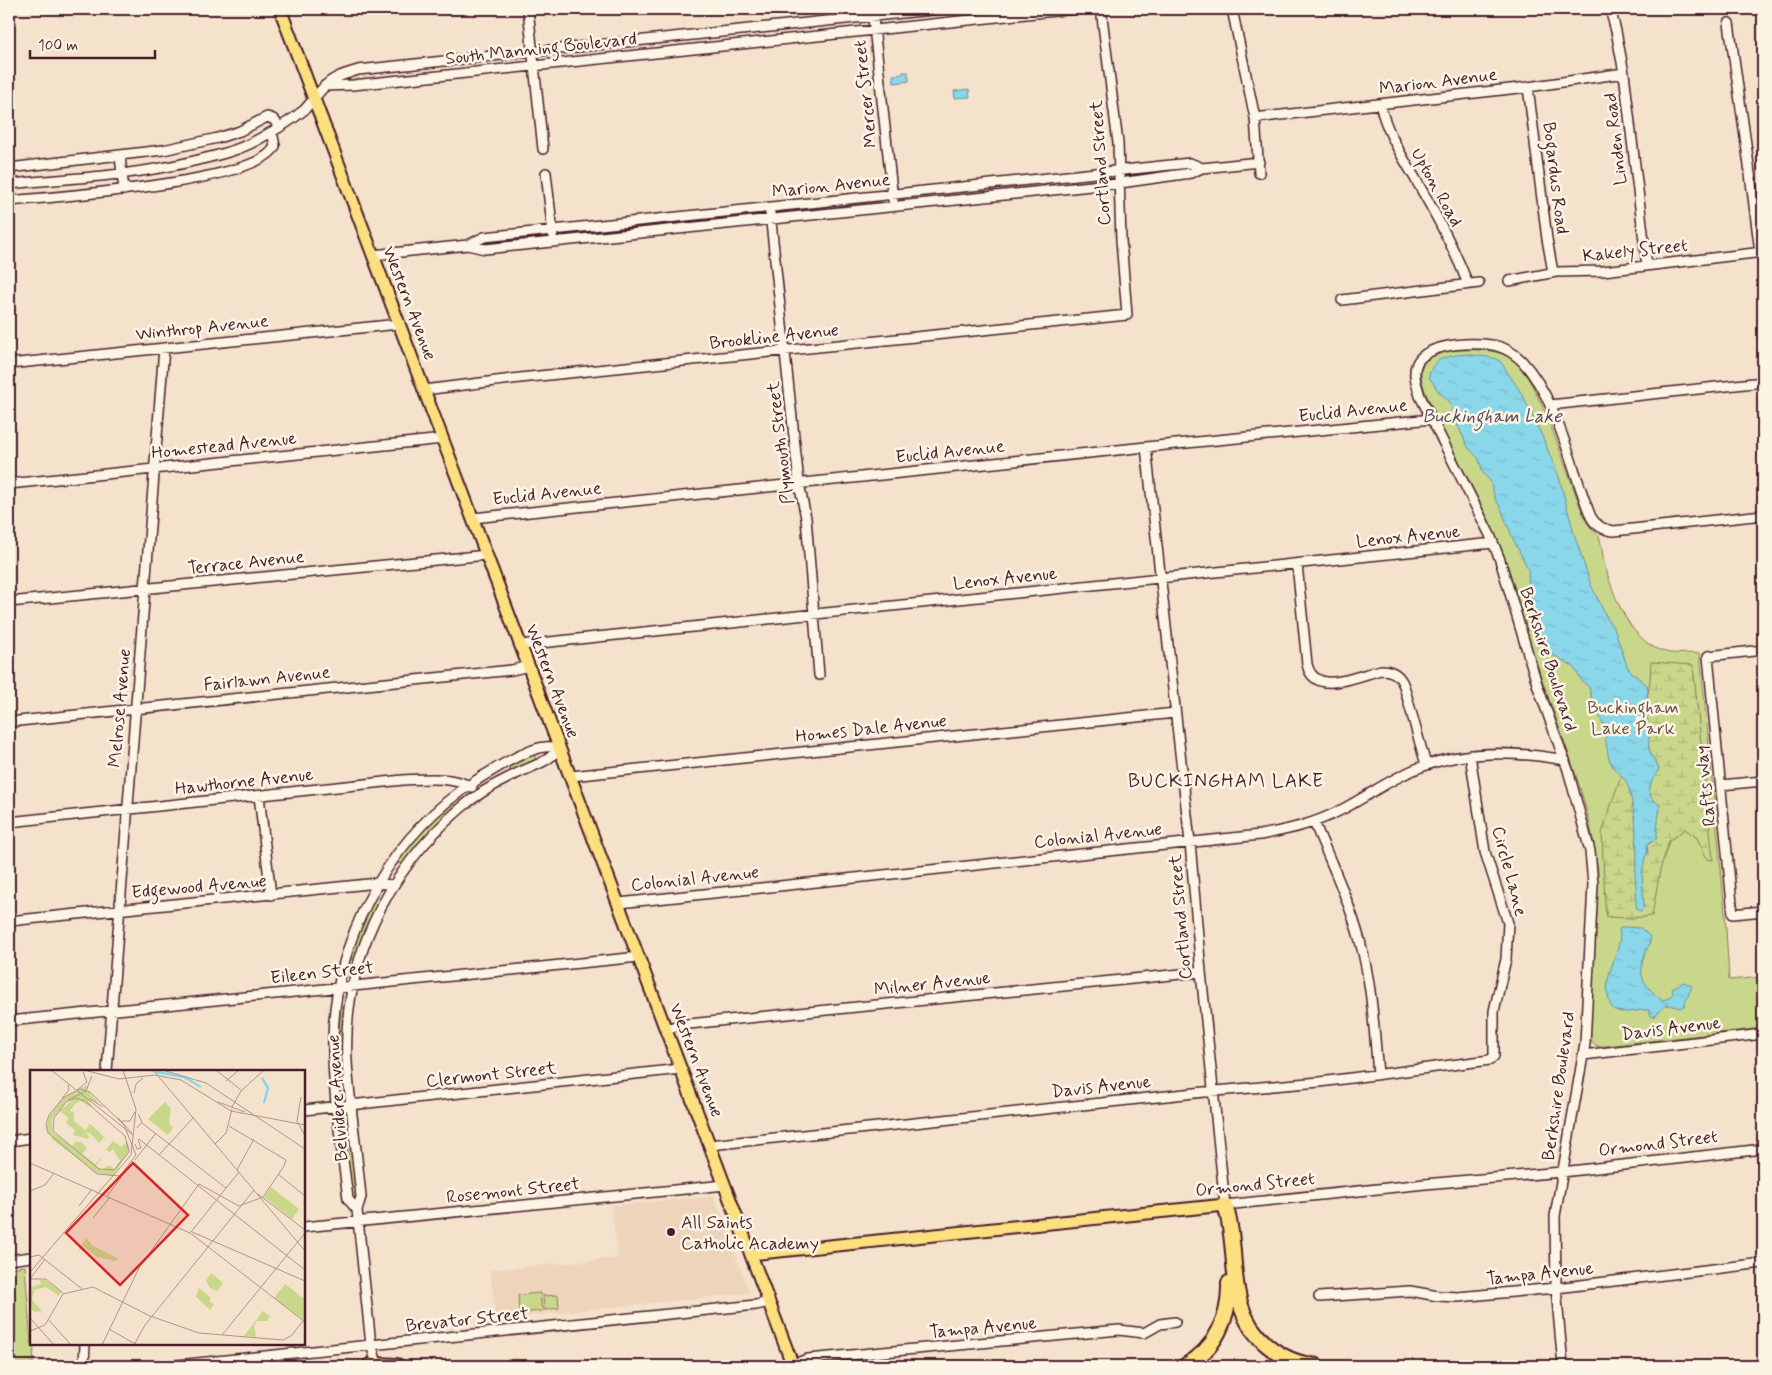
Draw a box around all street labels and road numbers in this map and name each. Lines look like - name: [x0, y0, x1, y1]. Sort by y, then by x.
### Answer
- street label: South Manning Boulevard: [444, 27, 638, 73]
- street label: Mercer Street: [848, 39, 884, 149]
- street label: Marion Avenue: [1378, 63, 1499, 101]
- street label: Linden Road: [1598, 91, 1634, 186]
- street label: Cortland Street: [1085, 99, 1117, 226]
- street label: Bogardus Road: [1534, 121, 1574, 236]
- street label: Upton Road: [1405, 144, 1468, 231]
- street label: Marion Avenue: [771, 168, 892, 204]
- street label: Kakely Street: [1581, 234, 1689, 268]
- street label: Western Avenue: [376, 243, 442, 364]
- street label: Winthrop Avenue: [134, 309, 270, 347]
- street label: Brookline Avenue: [708, 318, 840, 356]
- street label: Plymouth Street: [762, 380, 800, 506]
- street label: Euclid Avenue: [1298, 393, 1409, 429]
- street label: Homestead Avenue: [150, 426, 298, 466]
- street label: Euclid Avenue: [895, 434, 1006, 470]
- street label: Euclid Avenue: [492, 476, 603, 512]
- street label: Lenox Avenue: [1355, 520, 1461, 554]
- street label: Terrace Avenue: [187, 545, 306, 581]
- street label: Lenox Avenue: [952, 562, 1058, 596]
- street label: Berkshire Boulevard: [1513, 584, 1583, 734]
- street label: Western Avenue: [519, 621, 585, 742]
- street label: Melrose Avenue: [103, 648, 137, 769]
- street label: Fairlawn Avenue: [203, 660, 332, 698]
- street label: Homes Dale Avenue: [794, 709, 948, 749]
- street label: Rafts Way: [1690, 744, 1722, 827]
- street label: Hawthorne Avenue: [174, 763, 315, 801]
- street label: Colonial Avenue: [1033, 817, 1163, 855]
- street label: Circle Lane: [1485, 824, 1533, 919]
- street label: Cortland Street: [1164, 853, 1198, 980]
- street label: Colonial Avenue: [630, 860, 760, 898]
- street label: Edgewood Avenue: [130, 869, 268, 907]
- street label: Eileen Street: [269, 956, 375, 990]
- street label: Milner Avenue: [873, 966, 992, 1002]
- street label: Western Avenue: [663, 1000, 729, 1121]
- street label: Berkshire Boulevard: [1537, 1010, 1581, 1162]
- street label: Davis Avenue: [1620, 1011, 1722, 1047]
- street label: Belvidere Avenue: [322, 1034, 354, 1162]
- street label: Clermont Street: [425, 1056, 558, 1094]
- street label: Davis Avenue: [1050, 1070, 1152, 1104]
- street label: Ormond Street: [1597, 1125, 1719, 1163]
- street label: Ormond Street: [1194, 1167, 1316, 1203]
- street label: Rosemont Street: [445, 1172, 581, 1210]
- street label: Tampa Avenue: [1485, 1256, 1595, 1292]
- street label: Brevator Street: [404, 1302, 530, 1338]
- street label: Tampa Avenue: [928, 1311, 1038, 1345]

